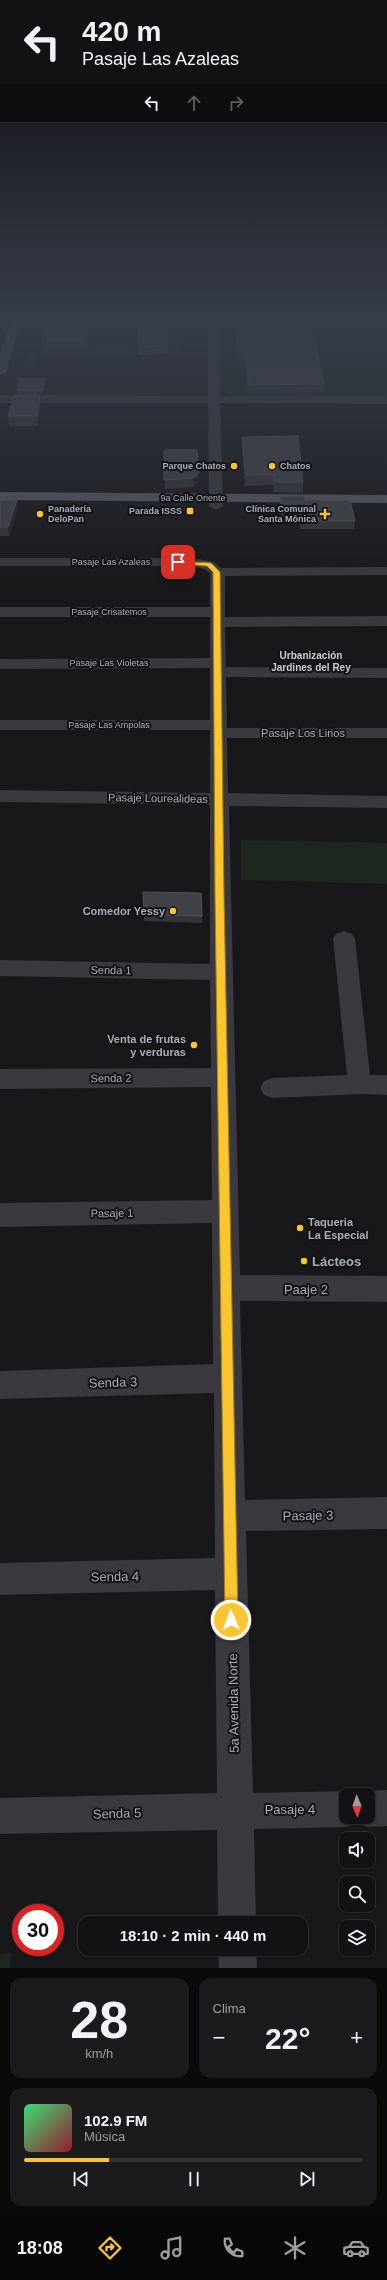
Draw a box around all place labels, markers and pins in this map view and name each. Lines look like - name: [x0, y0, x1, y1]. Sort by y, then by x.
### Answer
- place label: Parque Chatos: [162, 461, 226, 471]
- marker: Parque Chatos: [229, 461, 239, 471]
- marker: Chatos: [267, 461, 277, 471]
- place label: Chatos: [280, 461, 311, 471]
- place label: Panadería DeloPan: [48, 504, 92, 524]
- place label: Clínica Comunal Santa Mónica: [245, 504, 317, 524]
- place label: Parada ISSS: [129, 506, 182, 516]
- marker: Parada ISSS: [185, 506, 195, 516]
- marker: Clínica Comunal Santa Mónica: [319, 508, 331, 520]
- marker: Panadería DeloPan: [35, 509, 45, 519]
- pin: [161, 545, 195, 579]
- place label: Comedor Yessy: [83, 905, 166, 917]
- marker: Comedor Yessy: [168, 906, 178, 916]
- place label: Venta de frutas y verduras: [107, 1033, 186, 1058]
- marker: Venta de frutas y verduras: [189, 1040, 199, 1050]
- place label: Taqueria La Especial: [308, 1216, 369, 1241]
- marker: Taqueria La Especial: [295, 1223, 305, 1233]
- place label: Lácteos: [312, 1254, 361, 1269]
- marker: Lácteos: [299, 1256, 309, 1266]

